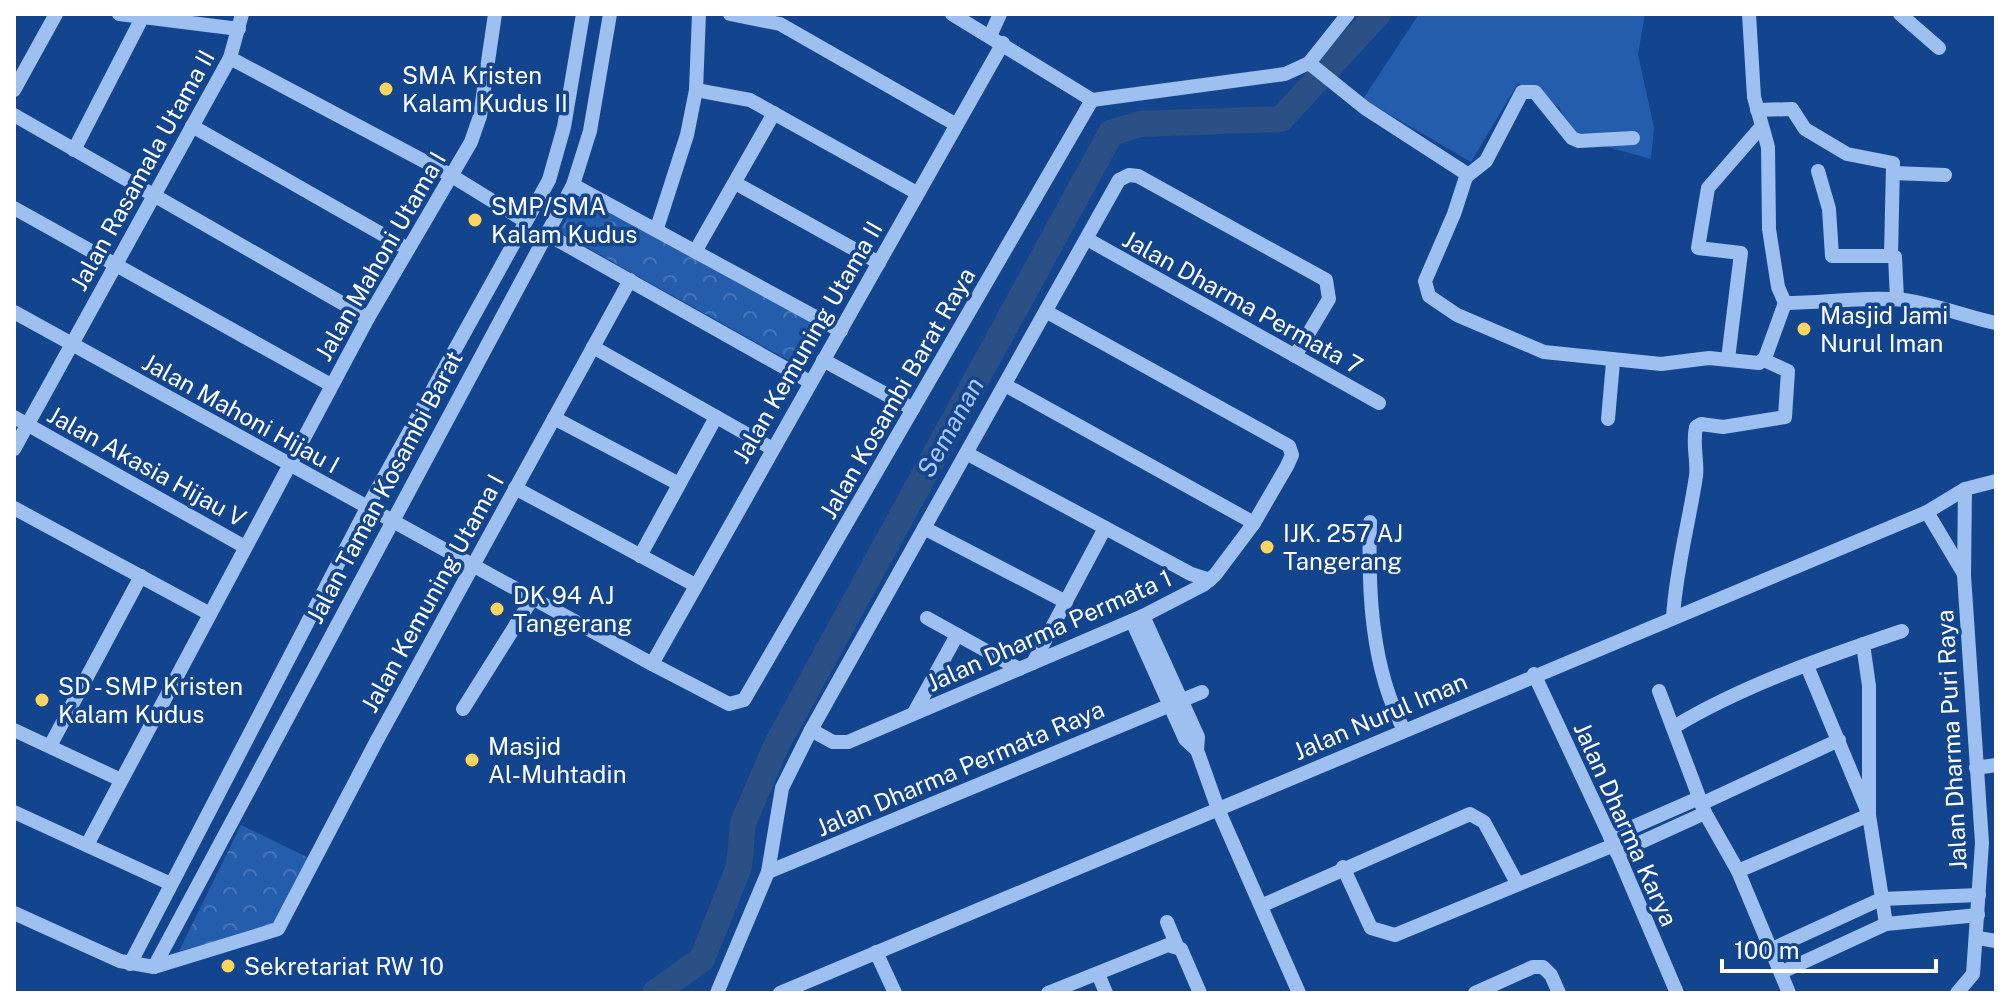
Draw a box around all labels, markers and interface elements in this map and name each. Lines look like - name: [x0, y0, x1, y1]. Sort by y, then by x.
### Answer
- street label: Jalan Rasamala Utama II: [64, 45, 220, 295]
- place label: SMA Kristen Kalam Kudus II: [402, 61, 568, 117]
- marker: SMA Kristen Kalam Kudus II: [377, 80, 395, 98]
- street label: Jalan Mahoni Utama I: [309, 147, 451, 365]
- place label: SMP/SMA Kalam Kudus: [491, 192, 637, 248]
- marker: SMP/SMA Kalam Kudus: [466, 211, 484, 229]
- street label: Jalan Kemuning Utama II: [726, 216, 888, 468]
- street label: Jalan Dharma Permata 7: [1118, 224, 1368, 380]
- street label: Jalan Kosambi Barat Raya: [814, 263, 980, 523]
- place label: Masjid Jami Nurul Iman: [1820, 301, 1948, 357]
- marker: Masjid Jami Nurul Iman: [1795, 320, 1813, 338]
- street label: Jalan Taman Kosambi Barat: [300, 346, 468, 628]
- street label: Jalan Mahoni Hijau I: [138, 347, 344, 479]
- water label: Semanan: [910, 372, 990, 482]
- street label: Jalan Akasia Hijau V: [43, 400, 251, 532]
- street label: Jalan Kemuning Utama I: [355, 469, 509, 717]
- place label: IJK. 257 AJ Tangerang: [1283, 519, 1403, 575]
- marker: IJK. 257 AJ Tangerang: [1258, 538, 1276, 556]
- street label: Jalan Dharma Permata 1: [922, 563, 1176, 697]
- place label: DK 94 AJ Tangerang: [513, 581, 632, 637]
- marker: DK 94 AJ Tangerang: [488, 600, 506, 618]
- street label: Jalan Dharma Puri Raya: [1930, 609, 1972, 871]
- street label: Jalan Nurul Iman: [1289, 667, 1471, 765]
- place label: SD - SMP Kristen Kalam Kudus: [58, 672, 243, 728]
- marker: SD - SMP Kristen Kalam Kudus: [33, 691, 51, 709]
- street label: Jalan Dharma Permata Raya: [812, 695, 1108, 841]
- street label: Jalan Dharma Karya: [1568, 718, 1684, 930]
- place label: Masjid Al-Muhtadin: [488, 732, 627, 788]
- marker: Masjid Al-Muhtadin: [463, 751, 481, 769]
- scale bar: [1722, 923, 1936, 973]
- text: 100 m: [1734, 936, 1800, 964]
- place label: Sekretariat RW 10: [244, 952, 444, 980]
- marker: Sekretariat RW 10: [219, 957, 237, 975]

